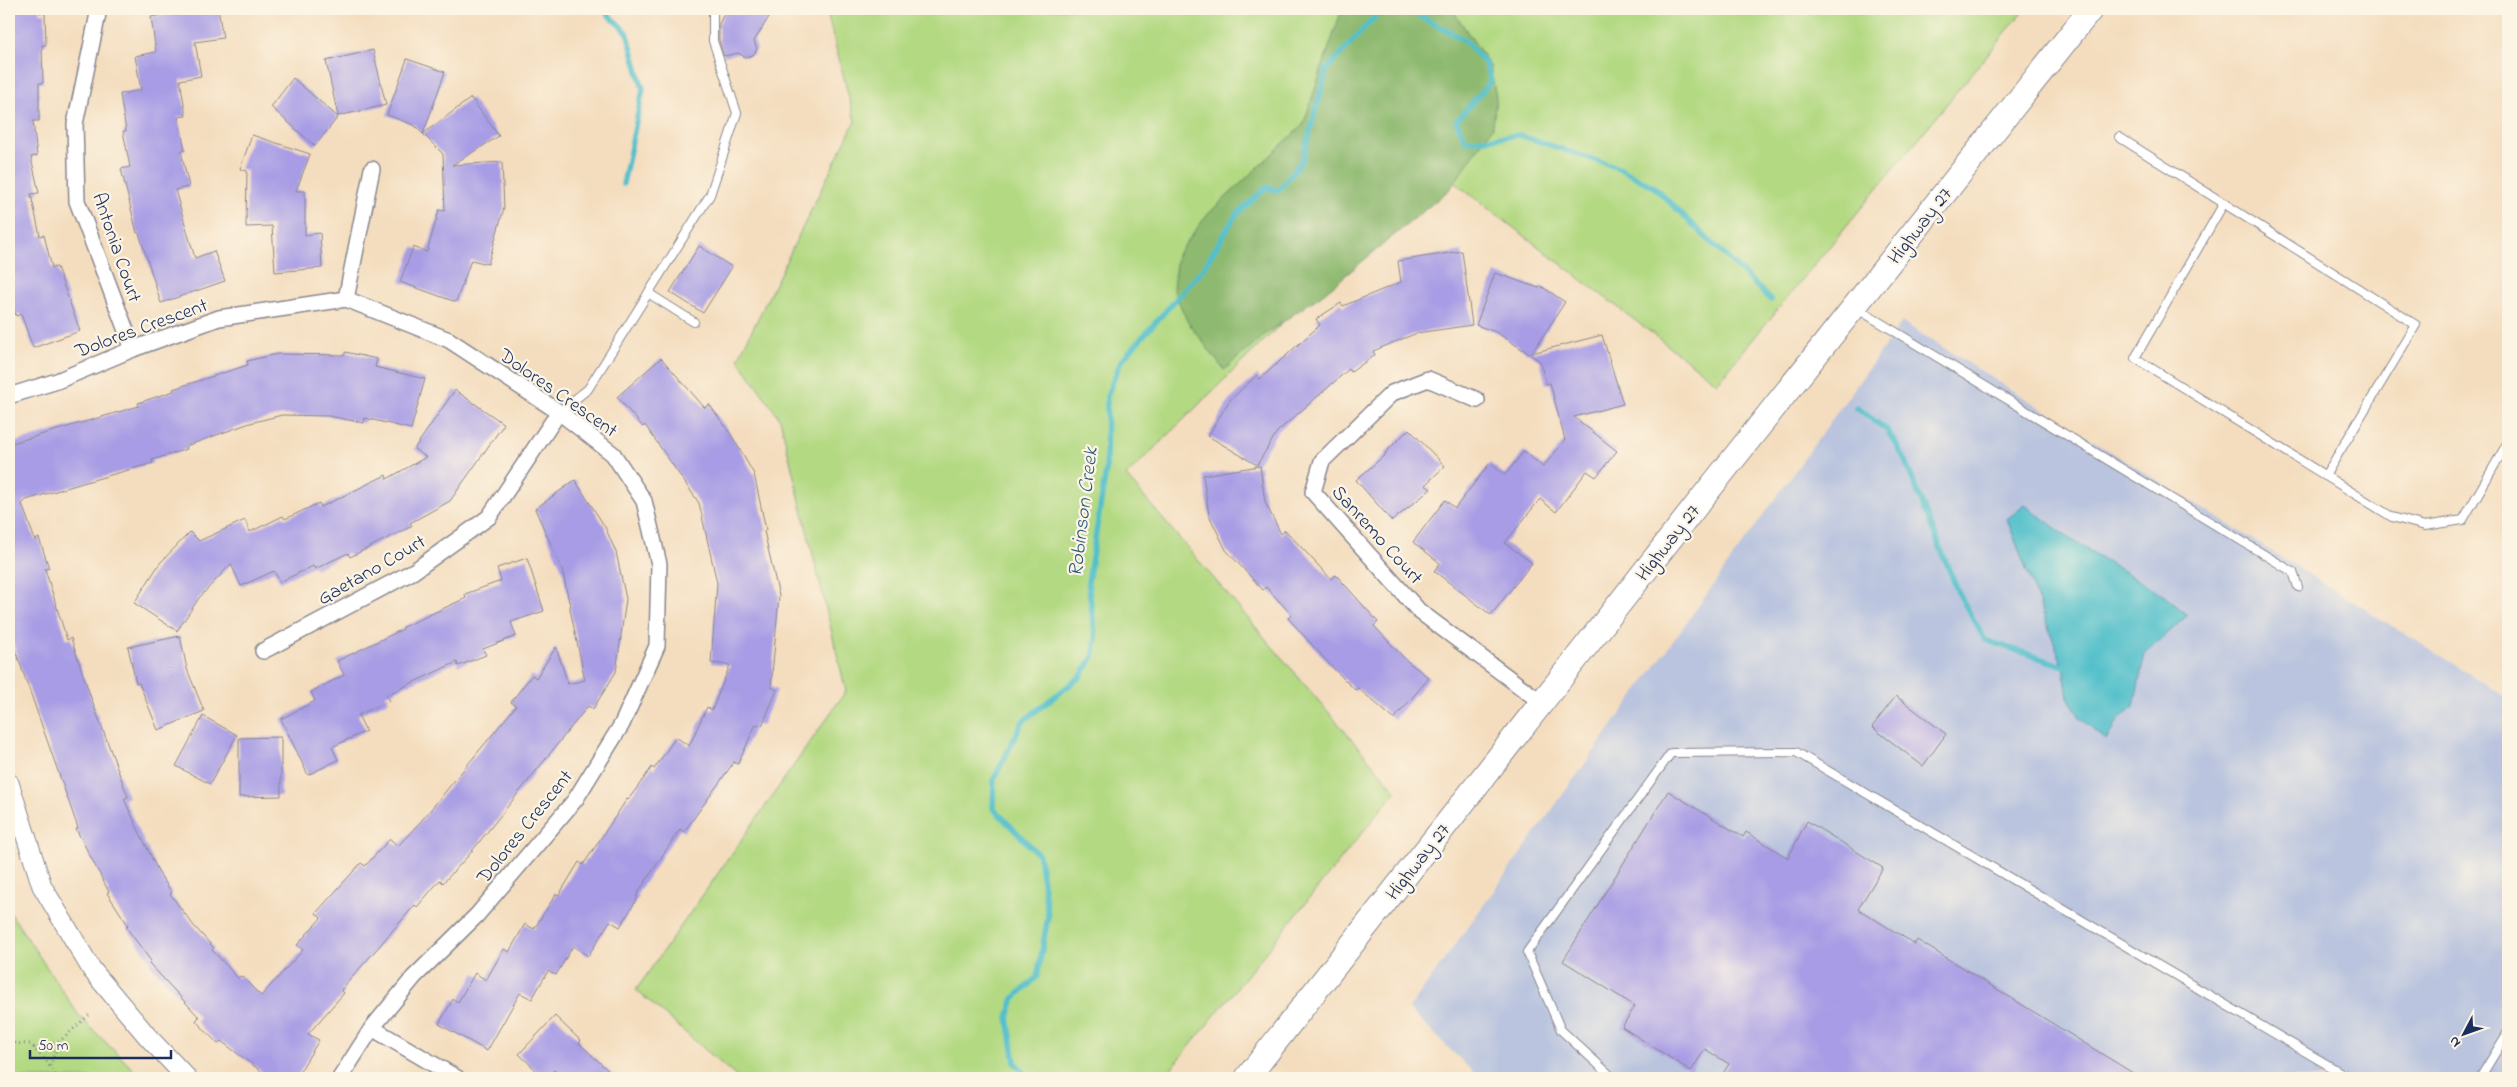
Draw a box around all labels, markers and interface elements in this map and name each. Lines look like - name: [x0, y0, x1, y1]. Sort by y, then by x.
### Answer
- street label: Highway 27: [1881, 182, 1961, 272]
- street label: Antonia Court: [83, 189, 148, 307]
- street label: Dolores Crescent: [70, 292, 213, 367]
- street label: Dolores Crescent: [491, 342, 623, 446]
- water label: Robinson Creek: [1061, 445, 1107, 579]
- street label: Sanremo Court: [1323, 479, 1429, 592]
- street label: Highway 27: [1629, 499, 1709, 589]
- street label: Gaetano Court: [313, 528, 432, 614]
- street label: Dolores Crescent: [470, 764, 581, 892]
- street label: Highway 27: [1379, 818, 1459, 908]
- north arrow: [2440, 1010, 2490, 1060]
- scale bar: [30, 1027, 171, 1059]
- text: N: [2444, 1031, 2466, 1052]
- text: 50 m: [38, 1035, 69, 1057]

